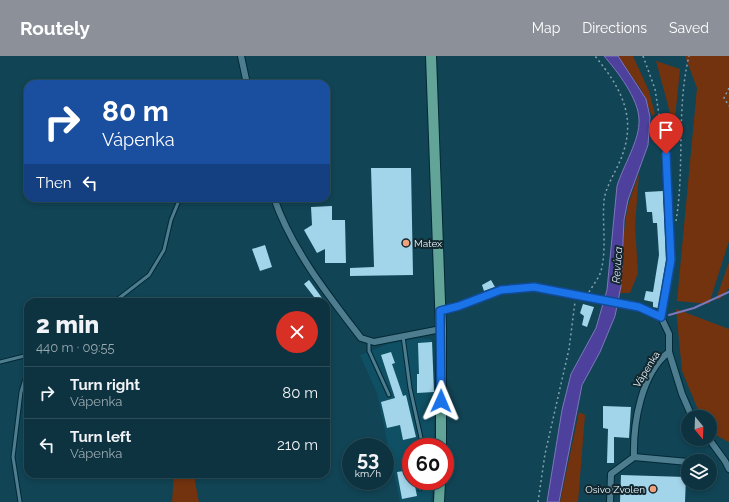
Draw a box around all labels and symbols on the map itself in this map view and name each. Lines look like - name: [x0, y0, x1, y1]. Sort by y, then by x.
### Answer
- pin: [649, 113, 683, 154]
- marker: Matex: [401, 238, 411, 248]
- place label: Matex: [414, 238, 442, 249]
- water label: Revúca: [610, 246, 625, 284]
- street label: Vápenka: [631, 349, 662, 389]
- position arrow: [420, 380, 462, 422]
- north arrow: [681, 410, 717, 446]
- speed limit sign: 60: [402, 438, 454, 490]
- place label: Osivo Zvolen: [585, 484, 645, 495]
- marker: Osivo Zvolen: [648, 484, 658, 494]

